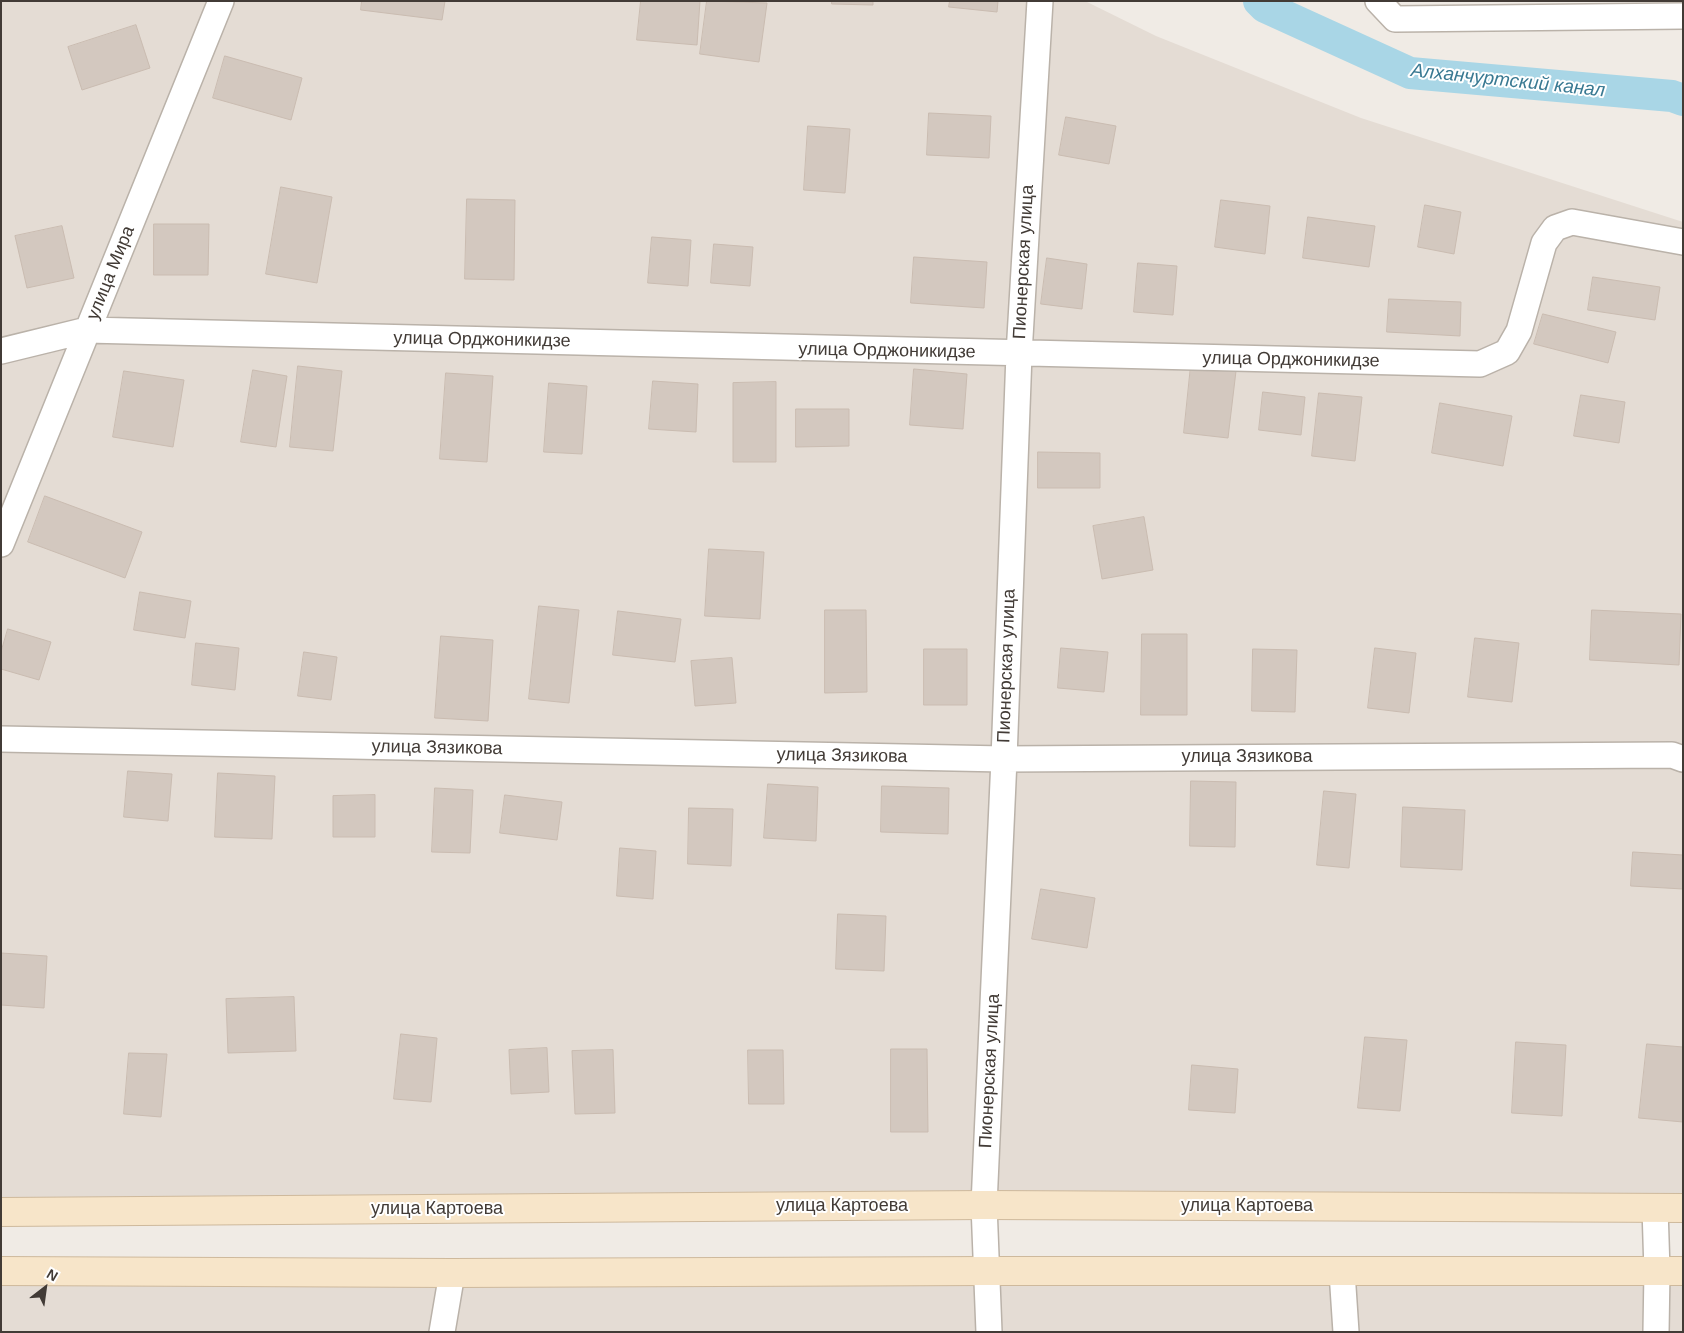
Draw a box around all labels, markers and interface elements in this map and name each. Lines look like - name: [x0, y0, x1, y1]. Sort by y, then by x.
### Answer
- water label: Алханчуртский канал: [1410, 59, 1606, 103]
- street label: Пионерская улица: [1009, 184, 1039, 340]
- street label: улица Мира: [82, 223, 140, 323]
- street label: улица Орджоникидзе: [393, 328, 571, 352]
- street label: улица Орджоникидзе: [798, 339, 976, 363]
- street label: улица Орджоникидзе: [1202, 348, 1380, 372]
- street label: Пионерская улица: [994, 588, 1020, 744]
- street label: улица Зязикова: [371, 736, 503, 760]
- street label: улица Зязикова: [776, 744, 908, 768]
- street label: улица Зязикова: [1182, 746, 1312, 768]
- street label: Пионерская улица: [975, 993, 1005, 1149]
- street label: улица Картоева: [776, 1195, 908, 1217]
- street label: улица Картоева: [1181, 1195, 1313, 1217]
- street label: улица Картоева: [371, 1198, 503, 1220]
- north arrow: [20, 1263, 70, 1313]
- text: N: [44, 1266, 61, 1284]

